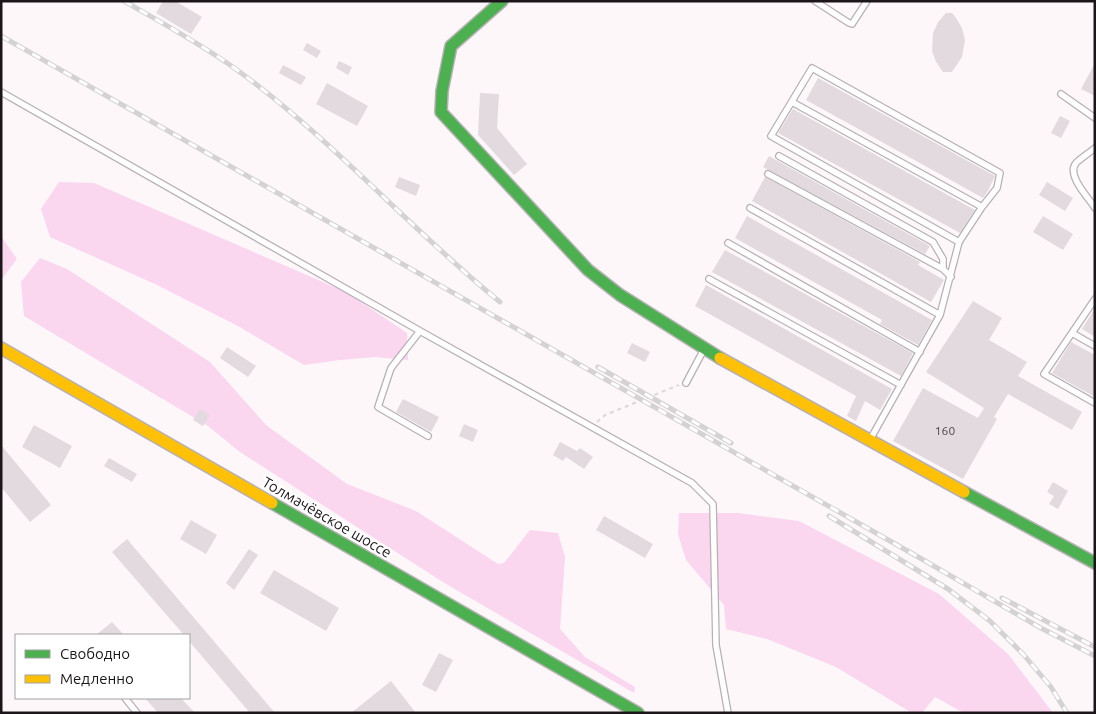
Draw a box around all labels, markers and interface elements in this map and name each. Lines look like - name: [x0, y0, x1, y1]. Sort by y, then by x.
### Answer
- house number: 160: [935, 424, 955, 437]
- street label: Толмачёвское шоссе: [259, 473, 395, 561]
- legend: [15, 634, 190, 699]
- text: Свободно: [60, 645, 130, 662]
- text: Медленно: [60, 670, 134, 687]

